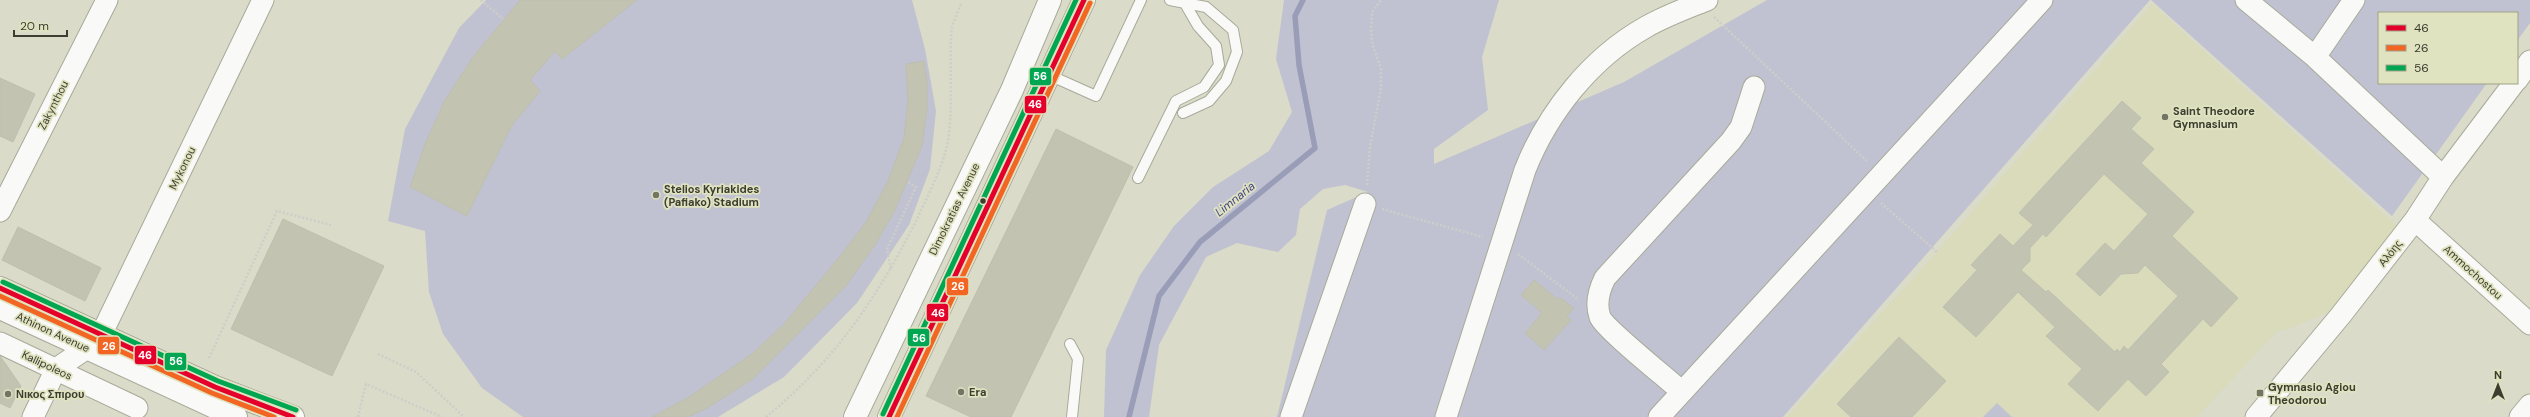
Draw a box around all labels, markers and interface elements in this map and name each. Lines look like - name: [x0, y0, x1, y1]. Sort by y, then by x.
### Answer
- scale bar: [14, 12, 67, 38]
- legend: [2378, 12, 2518, 84]
- text: 20 m: [20, 18, 49, 34]
- text: 46: [2414, 20, 2429, 36]
- text: 26: [2414, 40, 2428, 56]
- text: 56: [2414, 60, 2429, 76]
- line badge: 56: [1029, 67, 1052, 86]
- text: 56: [1033, 69, 1047, 83]
- street label: Zakynthou: [35, 78, 71, 132]
- line badge: 46: [1024, 95, 1047, 114]
- text: 46: [1028, 97, 1042, 111]
- place label: Saint Theodore Gymnasium: [2173, 104, 2255, 131]
- marker: Saint Theodore Gymnasium: [2160, 112, 2170, 122]
- street label: Mykonou: [166, 144, 198, 192]
- street label: Dimokratias Avenue: [926, 161, 982, 257]
- water label: Limnaria: [1212, 178, 1259, 220]
- place label: Stelios Kyriakides (Pafiako) Stadium: [664, 182, 759, 209]
- marker: Stelios Kyriakides (Pafiako) Stadium: [651, 190, 661, 200]
- unlabelled marker: [978, 196, 988, 206]
- street label: Αλόης: [2375, 237, 2405, 269]
- street label: Ammochostou: [2441, 242, 2505, 302]
- line badge: 26: [946, 277, 969, 296]
- text: 26: [951, 279, 965, 293]
- line badge: 46: [926, 303, 949, 322]
- text: 46: [931, 306, 945, 320]
- street label: Athinon Avenue: [14, 309, 92, 355]
- line badge: 56: [907, 328, 930, 347]
- text: 56: [912, 331, 926, 345]
- line badge: 26: [97, 336, 120, 355]
- text: 26: [102, 339, 116, 353]
- line badge: 46: [134, 345, 157, 365]
- street label: Kallipoleos: [20, 347, 74, 383]
- text: 46: [138, 348, 152, 362]
- line badge: 56: [164, 352, 187, 371]
- text: 56: [169, 354, 183, 368]
- north arrow: [2478, 365, 2518, 405]
- text: N: [2494, 368, 2502, 382]
- place label: Gymnasio Agiou Theodorou: [2268, 380, 2356, 407]
- place label: Era: [969, 385, 986, 399]
- place label: Νικος Σπιρου: [16, 387, 85, 401]
- marker: Era: [956, 387, 966, 397]
- marker: Gymnasio Agiou Theodorou: [2255, 388, 2265, 398]
- marker: Νικος Σπιρου: [3, 389, 13, 399]

